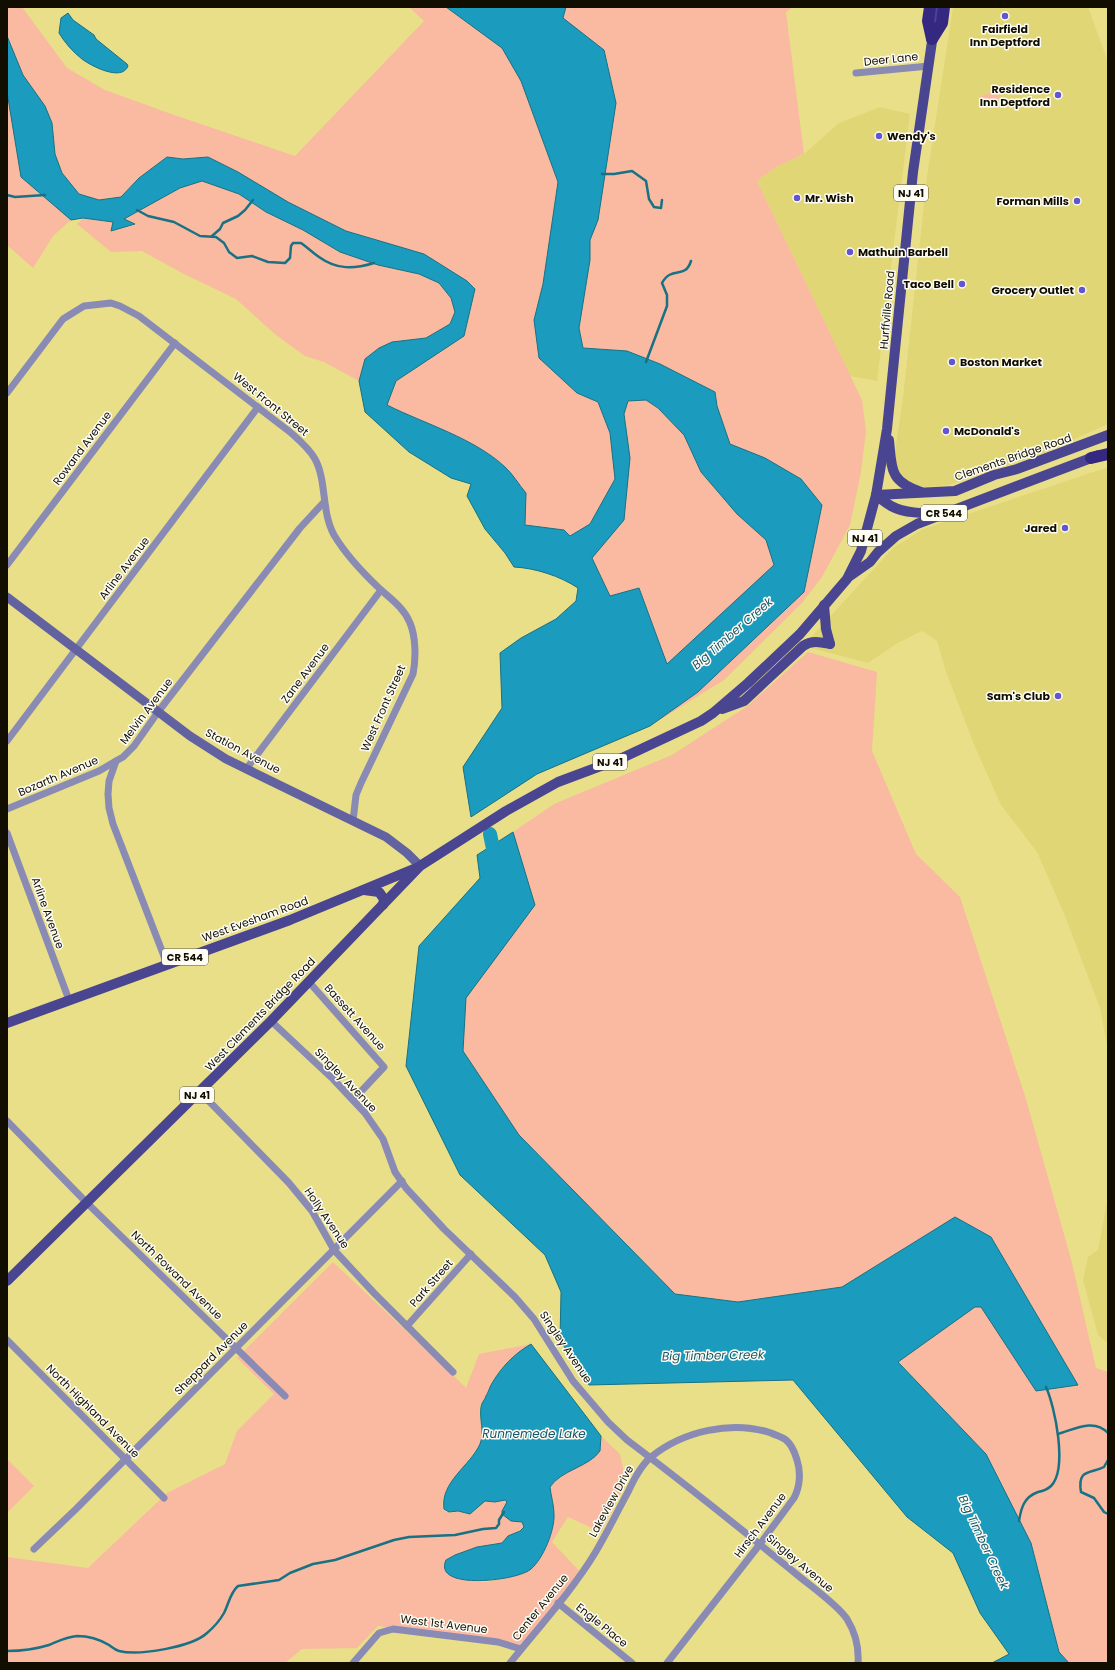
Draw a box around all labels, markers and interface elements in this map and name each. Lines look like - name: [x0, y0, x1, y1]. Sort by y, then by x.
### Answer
- marker: Fairfield Inn Deptford: [1000, 11, 1010, 21]
- place label: Fairfield Inn Deptford: [970, 21, 1040, 50]
- street label: Deer Lane: [863, 48, 919, 70]
- place label: Residence Inn Deptford: [980, 81, 1050, 110]
- marker: Residence Inn Deptford: [1053, 90, 1063, 100]
- place label: Wendy's: [887, 128, 936, 144]
- marker: Wendy's: [874, 131, 884, 141]
- road number: NJ 41: [894, 185, 928, 201]
- place label: Mr. Wish: [805, 190, 854, 206]
- marker: Mr. Wish: [792, 193, 802, 203]
- place label: Forman Mills: [996, 193, 1069, 209]
- marker: Forman Mills: [1072, 196, 1082, 206]
- place label: Mathuin Barbell: [858, 244, 948, 260]
- marker: Mathuin Barbell: [845, 247, 855, 257]
- street label: Hurffville Road: [876, 270, 898, 350]
- place label: Taco Bell: [904, 276, 954, 292]
- marker: Taco Bell: [957, 279, 967, 289]
- place label: Grocery Outlet: [991, 282, 1075, 298]
- marker: Grocery Outlet: [1077, 285, 1087, 295]
- place label: Boston Market: [960, 354, 1042, 370]
- marker: Boston Market: [947, 357, 957, 367]
- street label: West Front Street: [230, 368, 312, 440]
- street label: Rowand Avenue: [49, 408, 115, 488]
- place label: McDonald's: [954, 423, 1020, 439]
- marker: McDonald's: [941, 426, 951, 436]
- street label: Clements Bridge Road: [952, 429, 1074, 485]
- road number: CR 544: [921, 505, 967, 521]
- place label: Jared: [1024, 520, 1057, 536]
- marker: Jared: [1060, 523, 1070, 533]
- road number: NJ 41: [848, 530, 882, 546]
- street label: Arline Avenue: [95, 533, 153, 603]
- water label: Big Timber Creek: [688, 593, 777, 673]
- street label: Zane Avenue: [277, 639, 333, 706]
- street label: West Front Street: [357, 662, 409, 754]
- street label: Melvin Avenue: [116, 674, 176, 747]
- place label: Sam's Club: [987, 688, 1051, 704]
- marker: Sam's Club: [1053, 691, 1063, 701]
- street label: Station Avenue: [203, 724, 284, 778]
- street label: Bozarth Avenue: [15, 752, 101, 800]
- road number: NJ 41: [593, 754, 627, 770]
- street label: Arline Avenue: [28, 875, 68, 951]
- street label: West Evesham Road: [200, 892, 310, 946]
- road number: CR 544: [162, 949, 208, 965]
- street label: West Clements Bridge Road: [201, 953, 319, 1075]
- street label: Bassett Avenue: [321, 980, 389, 1054]
- street label: Singley Avenue: [311, 1044, 381, 1116]
- road number: NJ 41: [180, 1087, 214, 1103]
- street label: Holly Avenue: [301, 1184, 353, 1252]
- street label: North Rowand Avenue: [128, 1227, 226, 1323]
- street label: Park Street: [406, 1256, 456, 1310]
- street label: Singley Avenue: [536, 1308, 596, 1386]
- street label: Sheppard Avenue: [171, 1317, 252, 1398]
- water label: Big Timber Creek: [662, 1346, 765, 1364]
- street label: North Highland Avenue: [43, 1361, 144, 1462]
- water label: Runnemede Lake: [482, 1425, 586, 1442]
- street label: Lakeview Drive: [585, 1462, 637, 1540]
- street label: Hirsch Avenue: [730, 1489, 790, 1561]
- water label: Big Timber Creek: [955, 1492, 1014, 1593]
- street label: Singley Avenue: [763, 1530, 837, 1596]
- street label: Center Avenue: [508, 1570, 572, 1644]
- street label: Engle Place: [573, 1599, 631, 1651]
- street label: West 1st Avenue: [399, 1611, 489, 1637]

